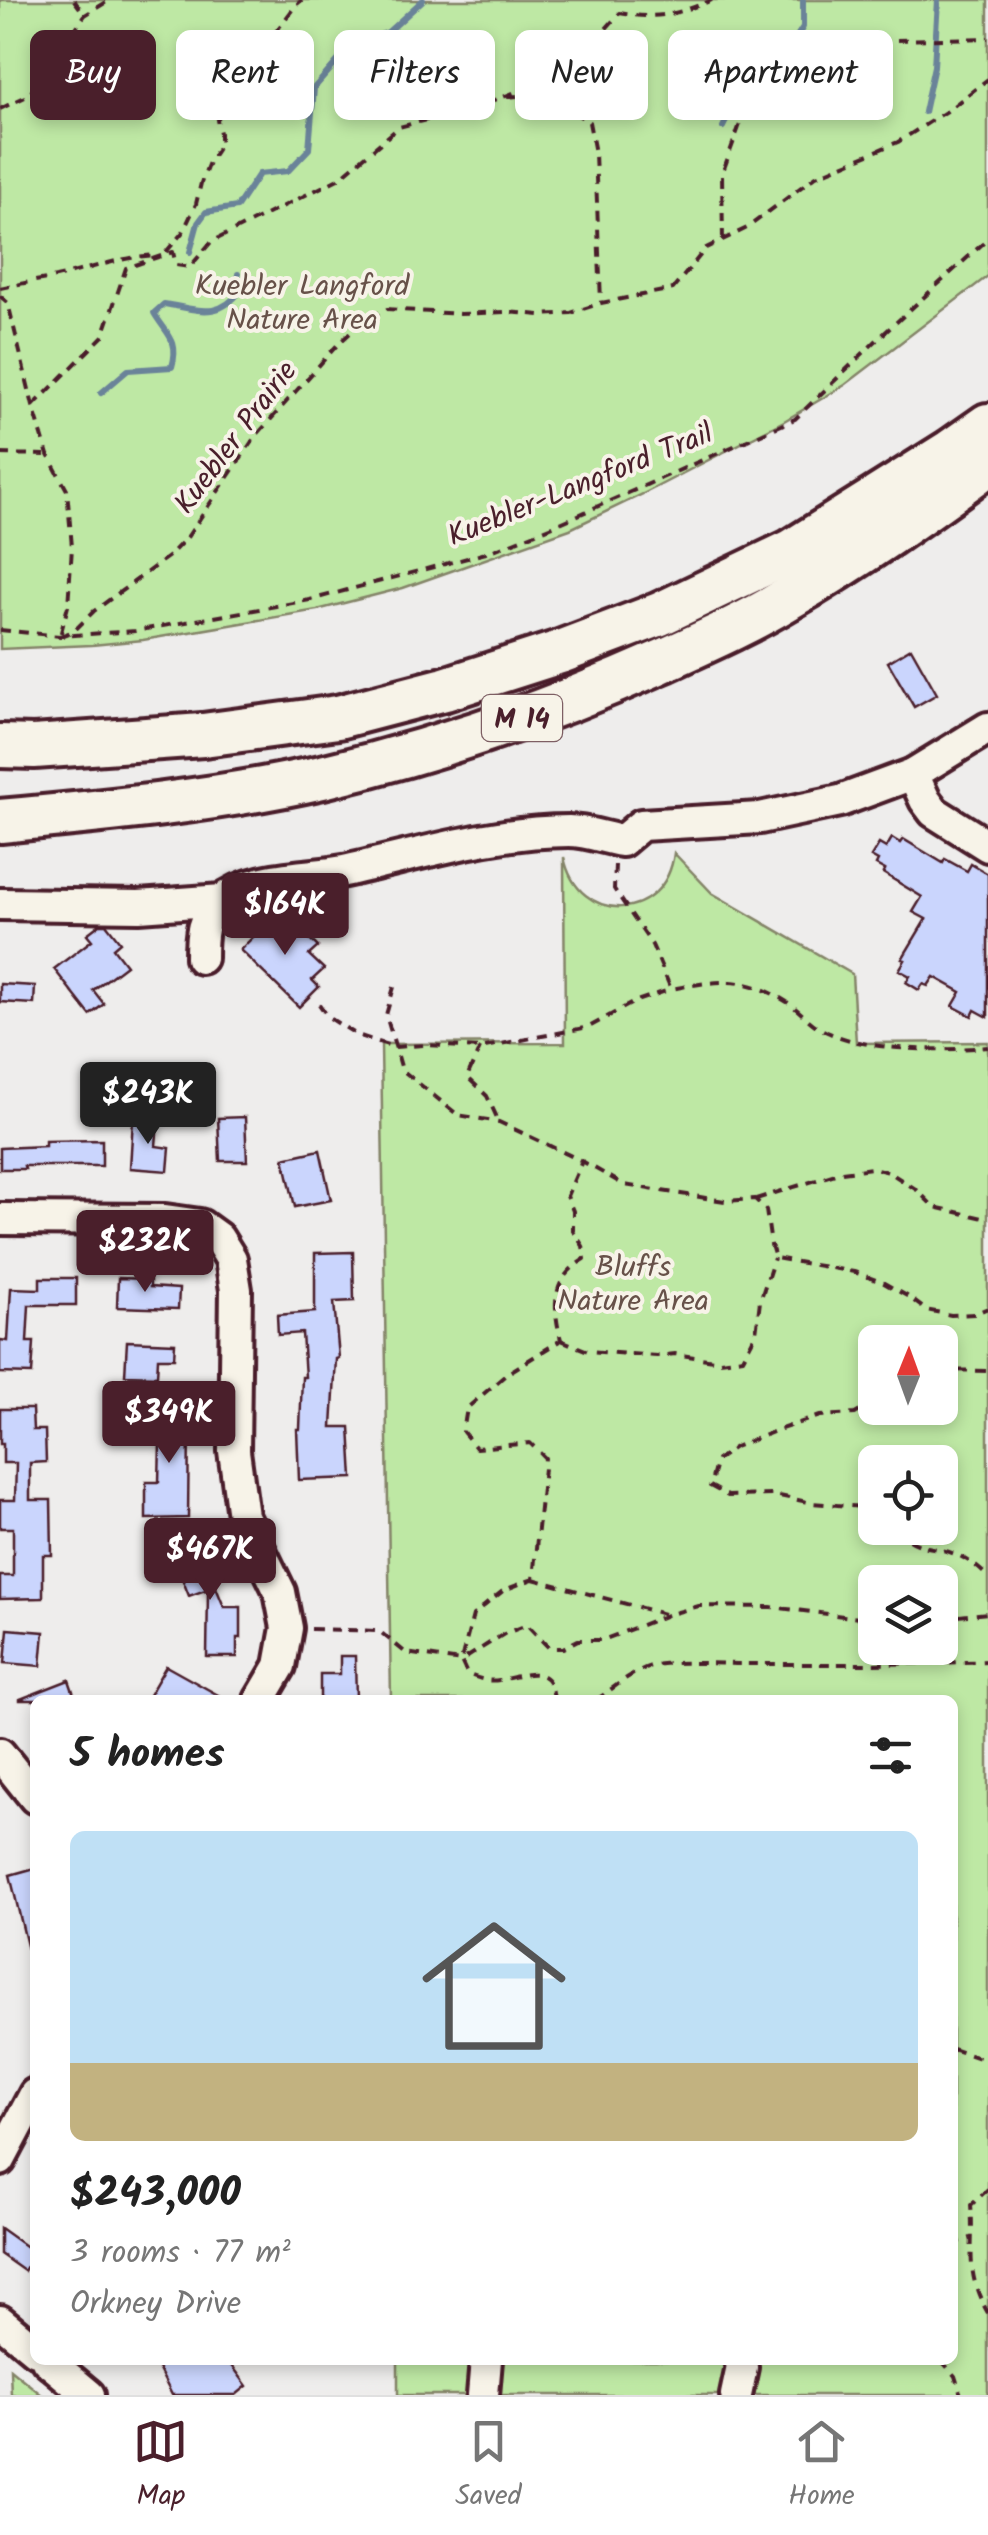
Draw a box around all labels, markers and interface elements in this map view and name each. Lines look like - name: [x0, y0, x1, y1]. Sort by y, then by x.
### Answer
- chip: Buy: [30, 30, 156, 120]
- chip: Rent: [176, 30, 314, 120]
- chip: Filters: [334, 30, 495, 120]
- chip: New: [515, 30, 648, 120]
- chip: Apartment: [668, 30, 893, 120]
- park label: Kuebler Langford Nature Area: [195, 263, 410, 345]
- street label: Kuebler Prairie: [163, 351, 311, 525]
- street label: Kuebler-Langford Trail: [441, 411, 721, 561]
- road number: M 14: [482, 695, 562, 741]
- pin: $164K: [215, 873, 355, 958]
- text: $164K: [244, 880, 326, 931]
- pin: $243K: [78, 1062, 218, 1147]
- text: $243K: [102, 1069, 194, 1120]
- pin: $232K: [75, 1210, 215, 1295]
- text: $232K: [98, 1217, 192, 1268]
- park label: Bluffs Nature Area: [557, 1244, 709, 1326]
- north arrow: [858, 1325, 958, 1425]
- map controls: [858, 1325, 958, 1665]
- pin: $349K: [99, 1381, 239, 1466]
- text: $349K: [124, 1388, 214, 1439]
- button: locate: [858, 1445, 958, 1545]
- pin: $467K: [140, 1518, 280, 1603]
- text: $467K: [166, 1525, 254, 1576]
- button: layers: [858, 1565, 958, 1665]
- text: 5 homes: [70, 1722, 225, 1789]
- icon: filters: [863, 1728, 918, 1783]
- icon: home: [404, 1896, 584, 2076]
- text: $243,000: [70, 2161, 241, 2228]
- text: 3 rooms · 77 m²: [70, 2228, 291, 2279]
- text: Orkney Drive: [70, 2279, 241, 2330]
- tab: Map: [133, 2414, 188, 2519]
- tab: Saved: [455, 2414, 522, 2519]
- tab: Home: [788, 2414, 855, 2519]

